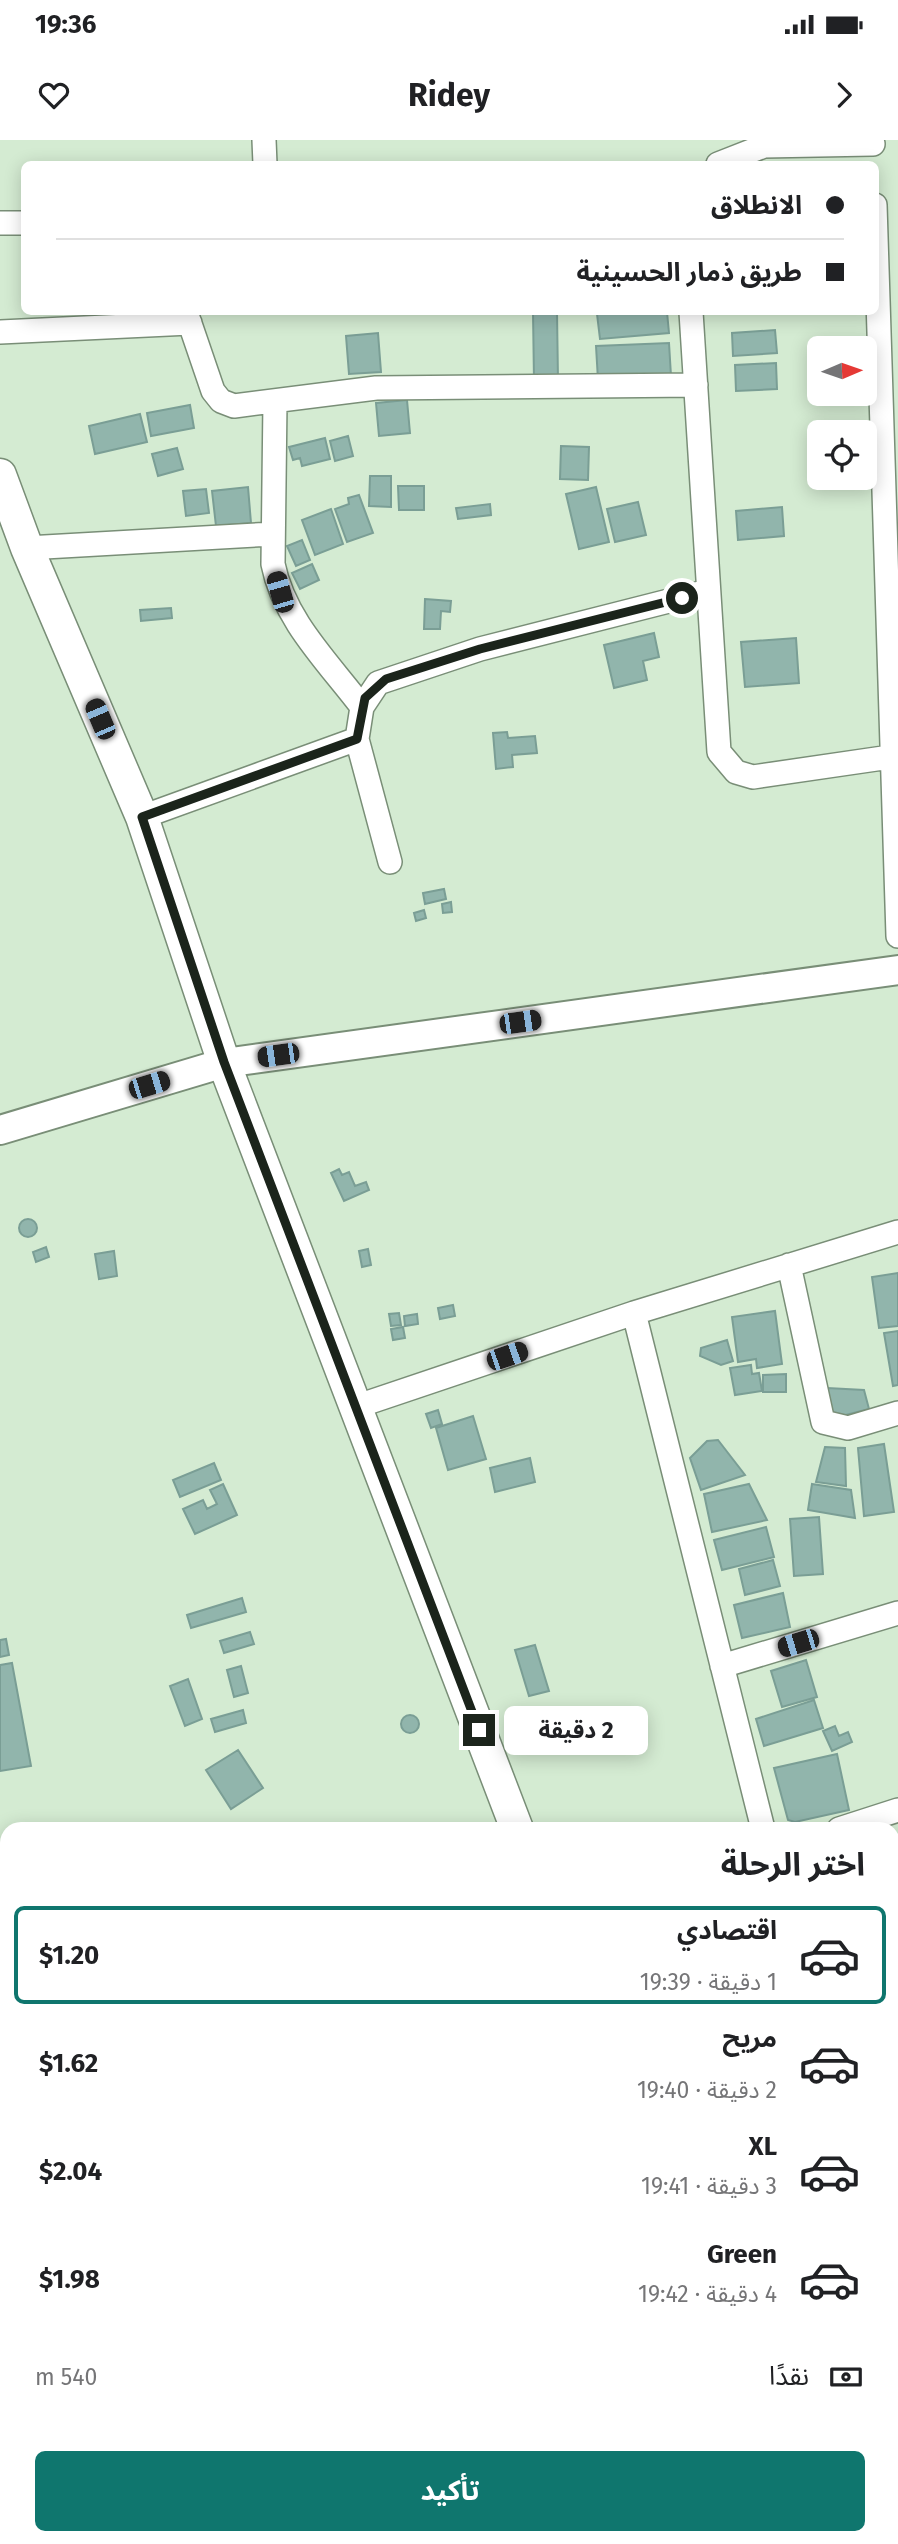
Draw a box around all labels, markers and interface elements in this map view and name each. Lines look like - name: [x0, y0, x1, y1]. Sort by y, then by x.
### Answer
- text: 19:36: [35, 9, 96, 40]
- icon: heart: [35, 76, 73, 114]
- text: Ridey: [408, 76, 490, 114]
- icon: forward: [825, 76, 863, 114]
- text: الانطلاق: [711, 190, 802, 221]
- text: طريق ذمار الحسينية: [577, 257, 802, 288]
- north arrow: [807, 336, 877, 406]
- map controls: [807, 336, 877, 490]
- button: locate: [807, 420, 877, 490]
- car: [265, 569, 296, 615]
- route start: [666, 582, 698, 614]
- car: [83, 696, 118, 742]
- car: [498, 1009, 543, 1035]
- car: [256, 1042, 301, 1068]
- car: [126, 1069, 173, 1101]
- car: [484, 1339, 531, 1373]
- car: [775, 1627, 822, 1659]
- callout: 2 دقيقة: [504, 1706, 647, 1754]
- route end: [463, 1714, 495, 1746]
- text: 2 دقيقة: [538, 1716, 614, 1744]
- text: اختر الرحلة: [721, 1845, 865, 1883]
- text: اقتصادي: [677, 1915, 777, 1946]
- icon: car: [798, 1924, 861, 1987]
- text: $1.20: [39, 1940, 99, 1971]
- text: 1 دقيقة · 19:39: [640, 1968, 777, 1996]
- text: مريح: [722, 2023, 777, 2054]
- icon: car: [798, 2032, 861, 2095]
- text: $1.62: [39, 2048, 98, 2079]
- text: 2 دقيقة · 19:40: [637, 2076, 777, 2104]
- text: XL: [749, 2131, 777, 2162]
- icon: car: [798, 2140, 861, 2203]
- text: $2.04: [39, 2156, 102, 2187]
- text: 3 دقيقة · 19:41: [641, 2172, 777, 2200]
- text: Green: [707, 2239, 777, 2270]
- icon: car: [798, 2248, 861, 2311]
- text: $1.98: [39, 2264, 100, 2295]
- text: 4 دقيقة · 19:42: [638, 2280, 777, 2308]
- icon: cash: [827, 2358, 865, 2396]
- text: نقدًا: [769, 2361, 809, 2392]
- text: 540 m: [35, 2363, 97, 2391]
- button: تأكيد: [35, 2451, 865, 2531]

